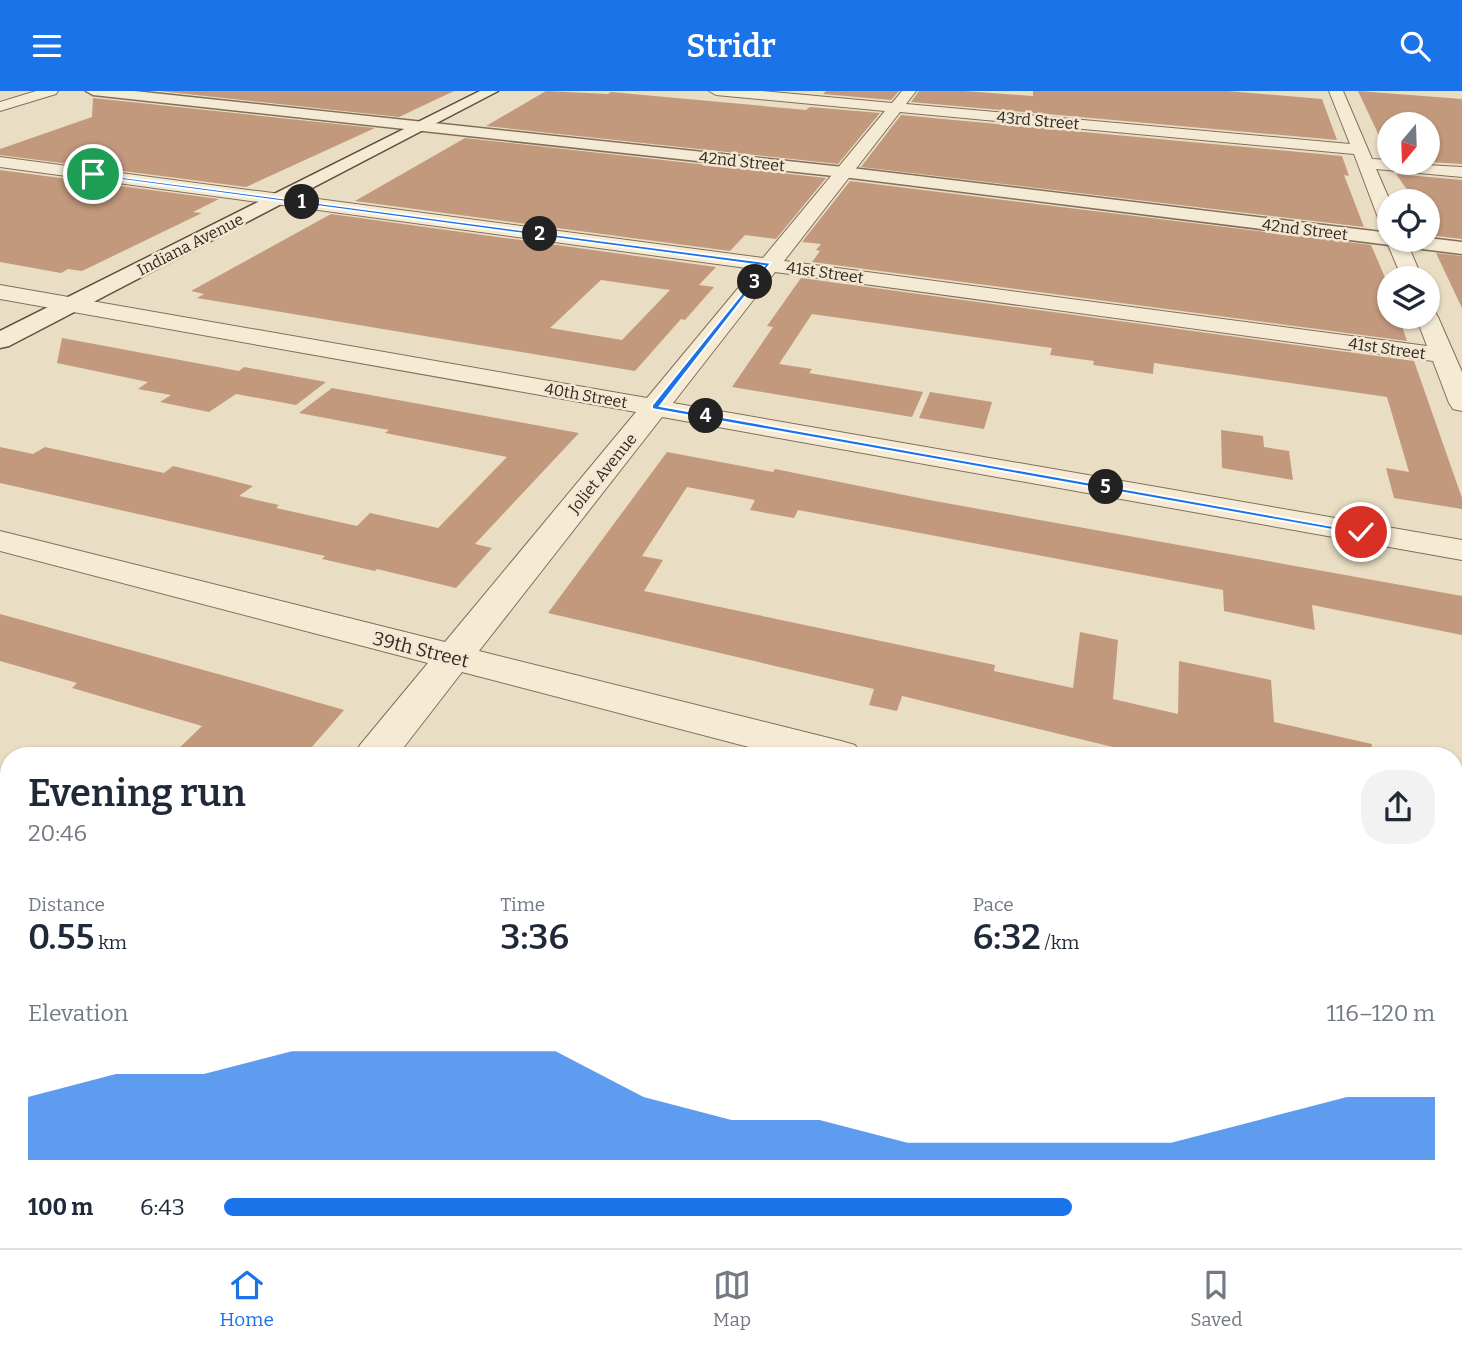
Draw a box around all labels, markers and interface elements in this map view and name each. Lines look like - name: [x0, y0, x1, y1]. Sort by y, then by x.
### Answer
- icon: menu: [28, 27, 66, 65]
- text: Stridr: [686, 27, 776, 65]
- icon: search: [1396, 27, 1434, 65]
- street label: 43rd Street: [996, 107, 1080, 134]
- north arrow: [1377, 112, 1440, 175]
- map controls: [1377, 112, 1440, 329]
- pin: [63, 144, 123, 204]
- street label: 42nd Street: [698, 148, 786, 175]
- icon: arrive: [74, 155, 112, 193]
- pin: 1: [284, 185, 320, 219]
- button: locate: [1377, 189, 1440, 252]
- text: 1: [297, 190, 306, 213]
- street label: Indiana Avenue: [134, 209, 247, 279]
- street label: 42nd Street: [1261, 215, 1349, 244]
- pin: 2: [522, 216, 558, 251]
- text: 2: [534, 222, 545, 245]
- street label: 41st Street: [785, 258, 865, 287]
- pin: 3: [738, 265, 772, 299]
- button: layers: [1377, 266, 1440, 329]
- text: 3: [749, 270, 760, 293]
- street label: 41st Street: [1347, 334, 1427, 363]
- street label: 40th Street: [543, 379, 629, 412]
- pin: 4: [688, 399, 724, 433]
- text: 4: [700, 404, 711, 427]
- street label: Joliet Avenue: [564, 429, 640, 518]
- pin: 5: [1088, 469, 1124, 505]
- text: 5: [1100, 475, 1111, 498]
- pin: [1331, 502, 1391, 562]
- icon: check: [1342, 513, 1380, 551]
- street label: 39th Street: [371, 626, 471, 673]
- text: Evening run: [28, 770, 246, 816]
- button: share: [1361, 770, 1435, 844]
- text: 20:46: [28, 819, 87, 847]
- text: Distance: [28, 893, 105, 916]
- text: Time: [500, 893, 545, 916]
- text: Pace: [973, 893, 1014, 916]
- text: 0.55: [28, 916, 94, 958]
- text: 3:36: [500, 916, 569, 958]
- text: 6:32: [973, 916, 1041, 958]
- text: km: [94, 931, 127, 954]
- text: /km: [1041, 931, 1079, 954]
- text: Elevation: [28, 999, 128, 1027]
- text: 116–120 m: [1326, 999, 1435, 1027]
- text: 100 m: [28, 1193, 93, 1221]
- text: 6:43: [140, 1193, 185, 1221]
- tab: Home: [220, 1266, 274, 1331]
- tab: Map: [713, 1266, 751, 1331]
- tab: Saved: [1190, 1266, 1242, 1331]

